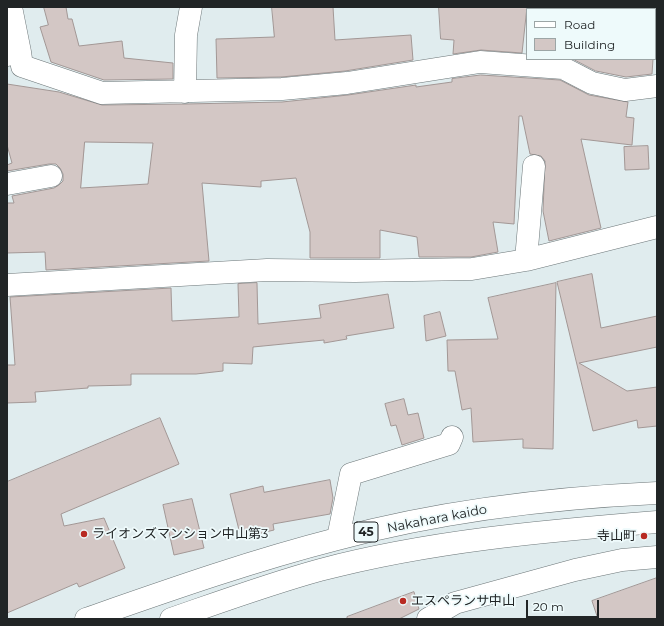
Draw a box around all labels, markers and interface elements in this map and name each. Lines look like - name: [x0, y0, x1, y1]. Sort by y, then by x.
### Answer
- legend: [526, 8, 656, 60]
- text: Road: [564, 17, 595, 32]
- text: Building: [564, 37, 615, 52]
- street label: Nakahara kaido: [386, 502, 488, 536]
- road number: 45: [354, 522, 378, 542]
- place label: ライオンズマンション中山第3: [92, 526, 268, 542]
- place label: 寺山町: [597, 528, 636, 544]
- marker: ライオンズマンション中山第3: [79, 529, 89, 539]
- marker: 寺山町: [639, 531, 649, 541]
- scale bar: [528, 592, 601, 618]
- place label: エスペランサ中山: [411, 593, 515, 609]
- marker: エスペランサ中山: [398, 596, 408, 606]
- text: 20 m: [533, 599, 564, 614]

